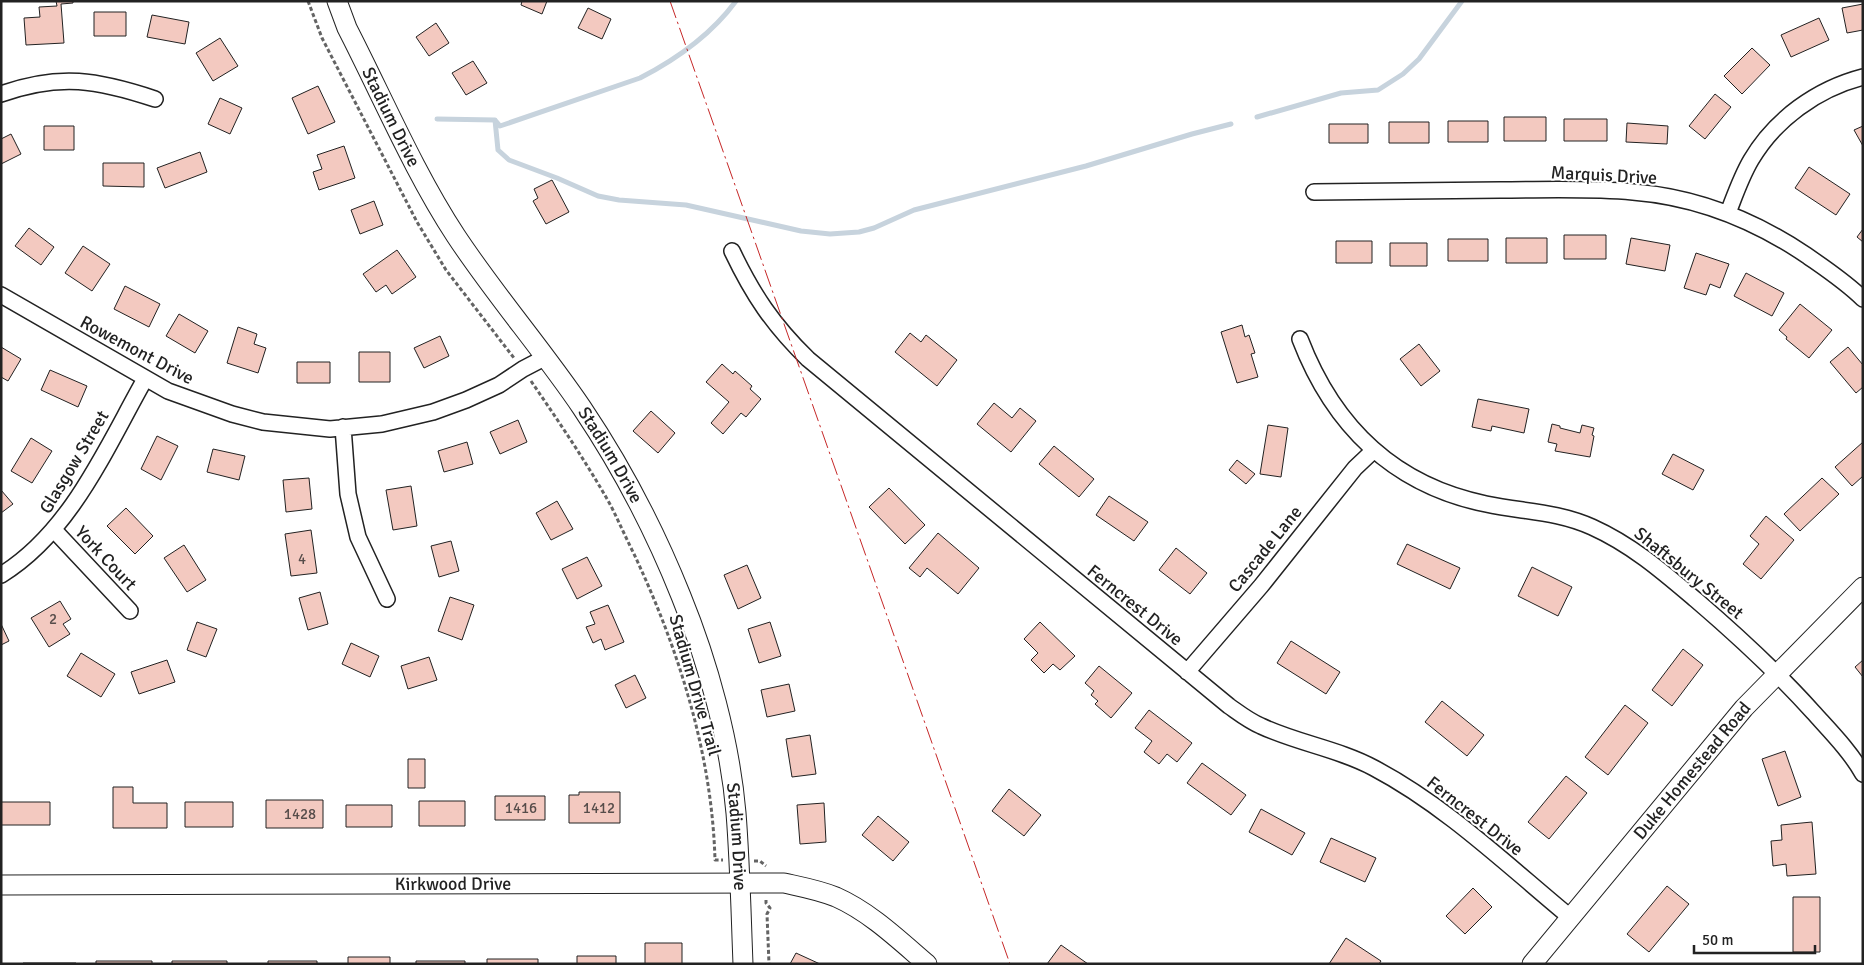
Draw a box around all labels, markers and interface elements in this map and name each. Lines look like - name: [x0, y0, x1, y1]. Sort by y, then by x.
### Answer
- street label: Stadium Drive: [357, 63, 425, 171]
- street label: Marquis Drive: [1550, 161, 1658, 189]
- street label: Rowemont Drive: [76, 311, 198, 389]
- street label: Stadium Drive: [573, 403, 647, 507]
- street label: Glasgow Street: [35, 406, 113, 518]
- street label: Cascade Lane: [1223, 501, 1307, 597]
- street label: York Court: [71, 521, 141, 595]
- street label: Shaftsbury Street: [1630, 522, 1748, 624]
- house number: 4: [298, 550, 306, 568]
- street label: Ferncrest Drive: [1083, 560, 1187, 650]
- house number: 2: [49, 610, 57, 628]
- street label: Stadium Drive Trail: [664, 612, 726, 758]
- street label: Duke Homestead Road: [1629, 697, 1756, 844]
- street label: Ferncrest Drive: [1422, 771, 1528, 861]
- street label: Stadium Drive: [722, 781, 751, 891]
- house number: 1416: [505, 799, 537, 817]
- house number: 1412: [583, 799, 615, 817]
- house number: 1428: [284, 805, 316, 823]
- street label: Kirkwood Drive: [395, 873, 511, 895]
- scale bar: [1694, 922, 1815, 954]
- text: 50 m: [1702, 931, 1733, 949]

